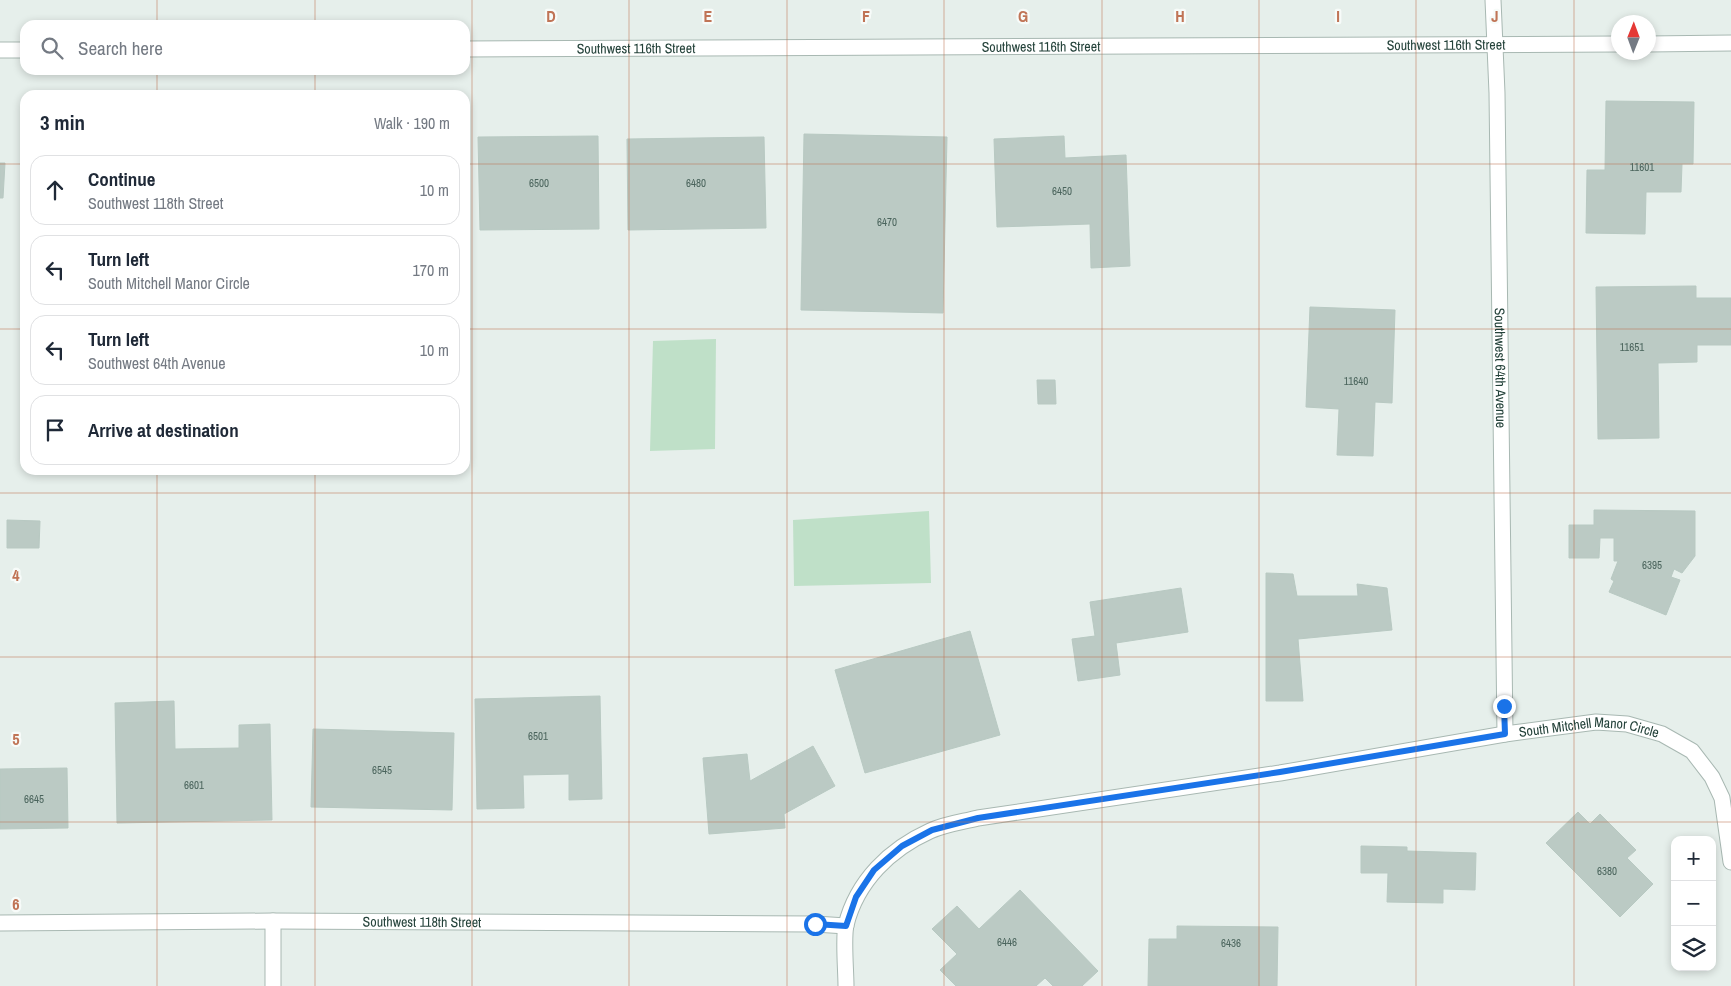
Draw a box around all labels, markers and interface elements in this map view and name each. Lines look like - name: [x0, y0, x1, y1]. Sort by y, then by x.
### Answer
- text: D: [546, 5, 556, 27]
- text: E: [704, 5, 713, 27]
- text: F: [862, 5, 870, 27]
- text: G: [1018, 5, 1028, 27]
- text: H: [1175, 5, 1185, 27]
- text: I: [1336, 5, 1340, 27]
- text: J: [1491, 5, 1499, 27]
- north arrow: [1611, 15, 1656, 60]
- search box: [20, 20, 470, 75]
- icon: search: [38, 34, 66, 62]
- text: Search here: [78, 35, 163, 61]
- street label: Southwest 116th Street: [1387, 35, 1505, 54]
- street label: Southwest 116th Street: [982, 37, 1100, 56]
- street label: Southwest 116th Street: [577, 39, 695, 58]
- text: 3 min: [40, 108, 85, 137]
- text: Walk · 190 m: [374, 112, 450, 134]
- house number: 11601: [1630, 160, 1654, 174]
- text: Continue: [88, 166, 156, 192]
- icon: ahead: [41, 176, 69, 204]
- house number: 6500: [529, 176, 549, 190]
- house number: 6480: [686, 176, 706, 190]
- text: 10 m: [420, 179, 449, 201]
- house number: 6450: [1052, 184, 1072, 198]
- text: Southwest 118th Street: [88, 192, 223, 214]
- house number: 6470: [877, 215, 897, 229]
- text: Turn left: [88, 246, 149, 272]
- icon: left: [41, 256, 69, 284]
- text: 170 m: [413, 259, 449, 281]
- text: South Mitchell Manor Circle: [88, 272, 250, 294]
- street label: Southwest 64th Avenue: [1491, 307, 1510, 428]
- text: Turn left: [88, 326, 149, 352]
- icon: left: [41, 336, 69, 364]
- text: 10 m: [420, 339, 449, 361]
- house number: 11651: [1620, 340, 1644, 354]
- text: Southwest 64th Avenue: [88, 352, 226, 374]
- house number: 11640: [1344, 374, 1368, 388]
- icon: arrive: [41, 416, 69, 444]
- text: Arrive at destination: [88, 417, 239, 443]
- house number: 6395: [1642, 558, 1662, 572]
- text: 4: [12, 564, 20, 586]
- route end: [1493, 695, 1516, 718]
- street label: South Mitchell Manor Circle: [1518, 713, 1661, 742]
- text: 5: [12, 728, 20, 750]
- house number: 6501: [528, 729, 548, 743]
- house number: 6545: [372, 763, 392, 777]
- house number: 6601: [184, 778, 204, 792]
- house number: 6645: [24, 792, 44, 806]
- map controls: [1671, 836, 1716, 971]
- button: +: [1671, 836, 1716, 881]
- house number: 6380: [1597, 864, 1617, 878]
- button: −: [1671, 881, 1716, 926]
- text: 6: [12, 893, 20, 915]
- street label: Southwest 118th Street: [363, 912, 481, 931]
- route start: [804, 913, 827, 936]
- button: layers: [1671, 926, 1716, 971]
- house number: 6446: [997, 935, 1017, 949]
- house number: 6436: [1221, 936, 1241, 950]

